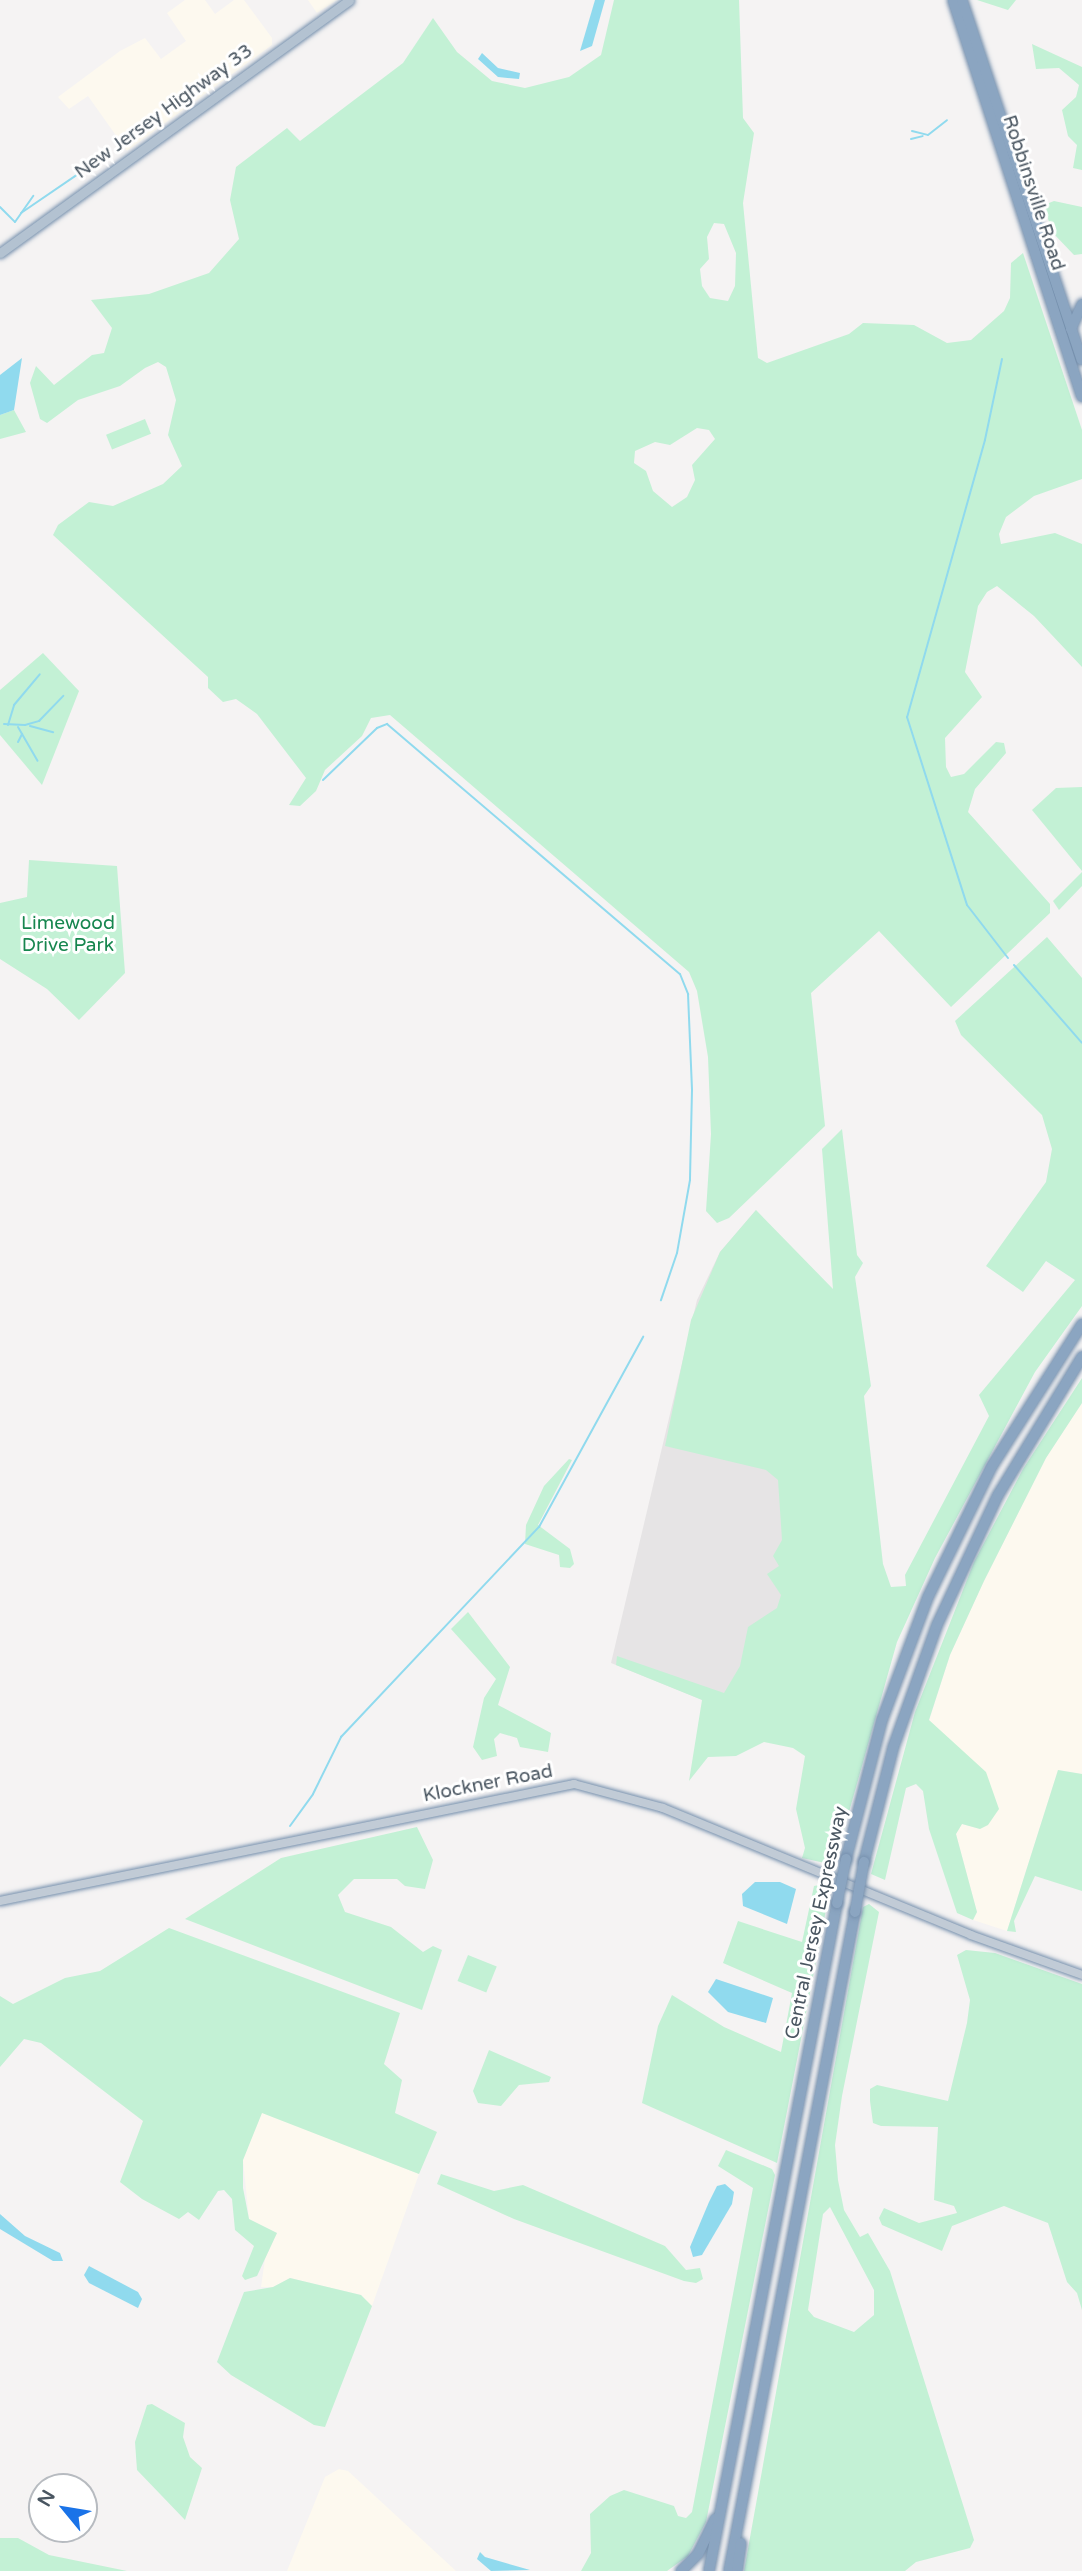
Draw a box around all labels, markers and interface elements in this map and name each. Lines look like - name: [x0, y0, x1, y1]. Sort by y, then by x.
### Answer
- street label: New Jersey Highway 33: [71, 40, 257, 184]
- street label: Robbinsville Road: [997, 112, 1069, 274]
- park label: Limewood Drive Park: [21, 913, 115, 957]
- street label: Klockner Road: [421, 1760, 555, 1808]
- street label: Central Jersey Expressway: [781, 1804, 853, 2042]
- north arrow: [28, 2473, 98, 2543]
- text: N: [33, 2486, 60, 2511]

